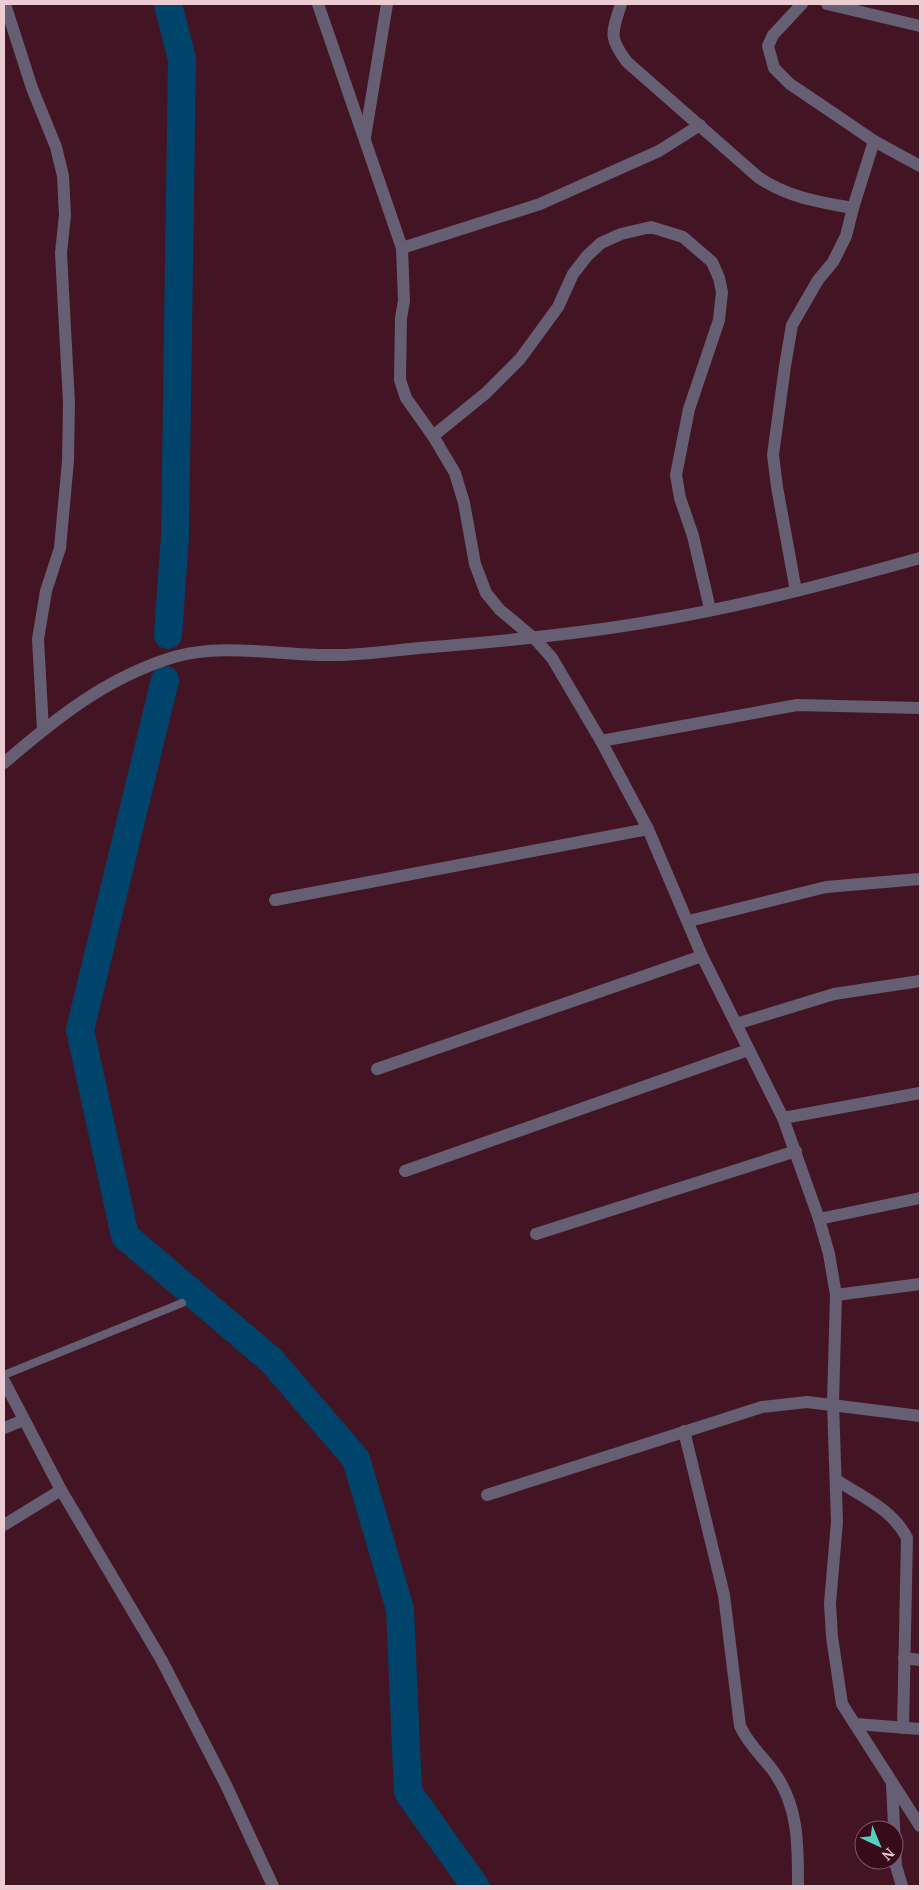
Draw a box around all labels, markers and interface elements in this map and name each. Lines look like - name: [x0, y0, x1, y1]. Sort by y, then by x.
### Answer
- north arrow: [854, 1820, 904, 1870]
- text: N: [878, 1844, 899, 1865]

